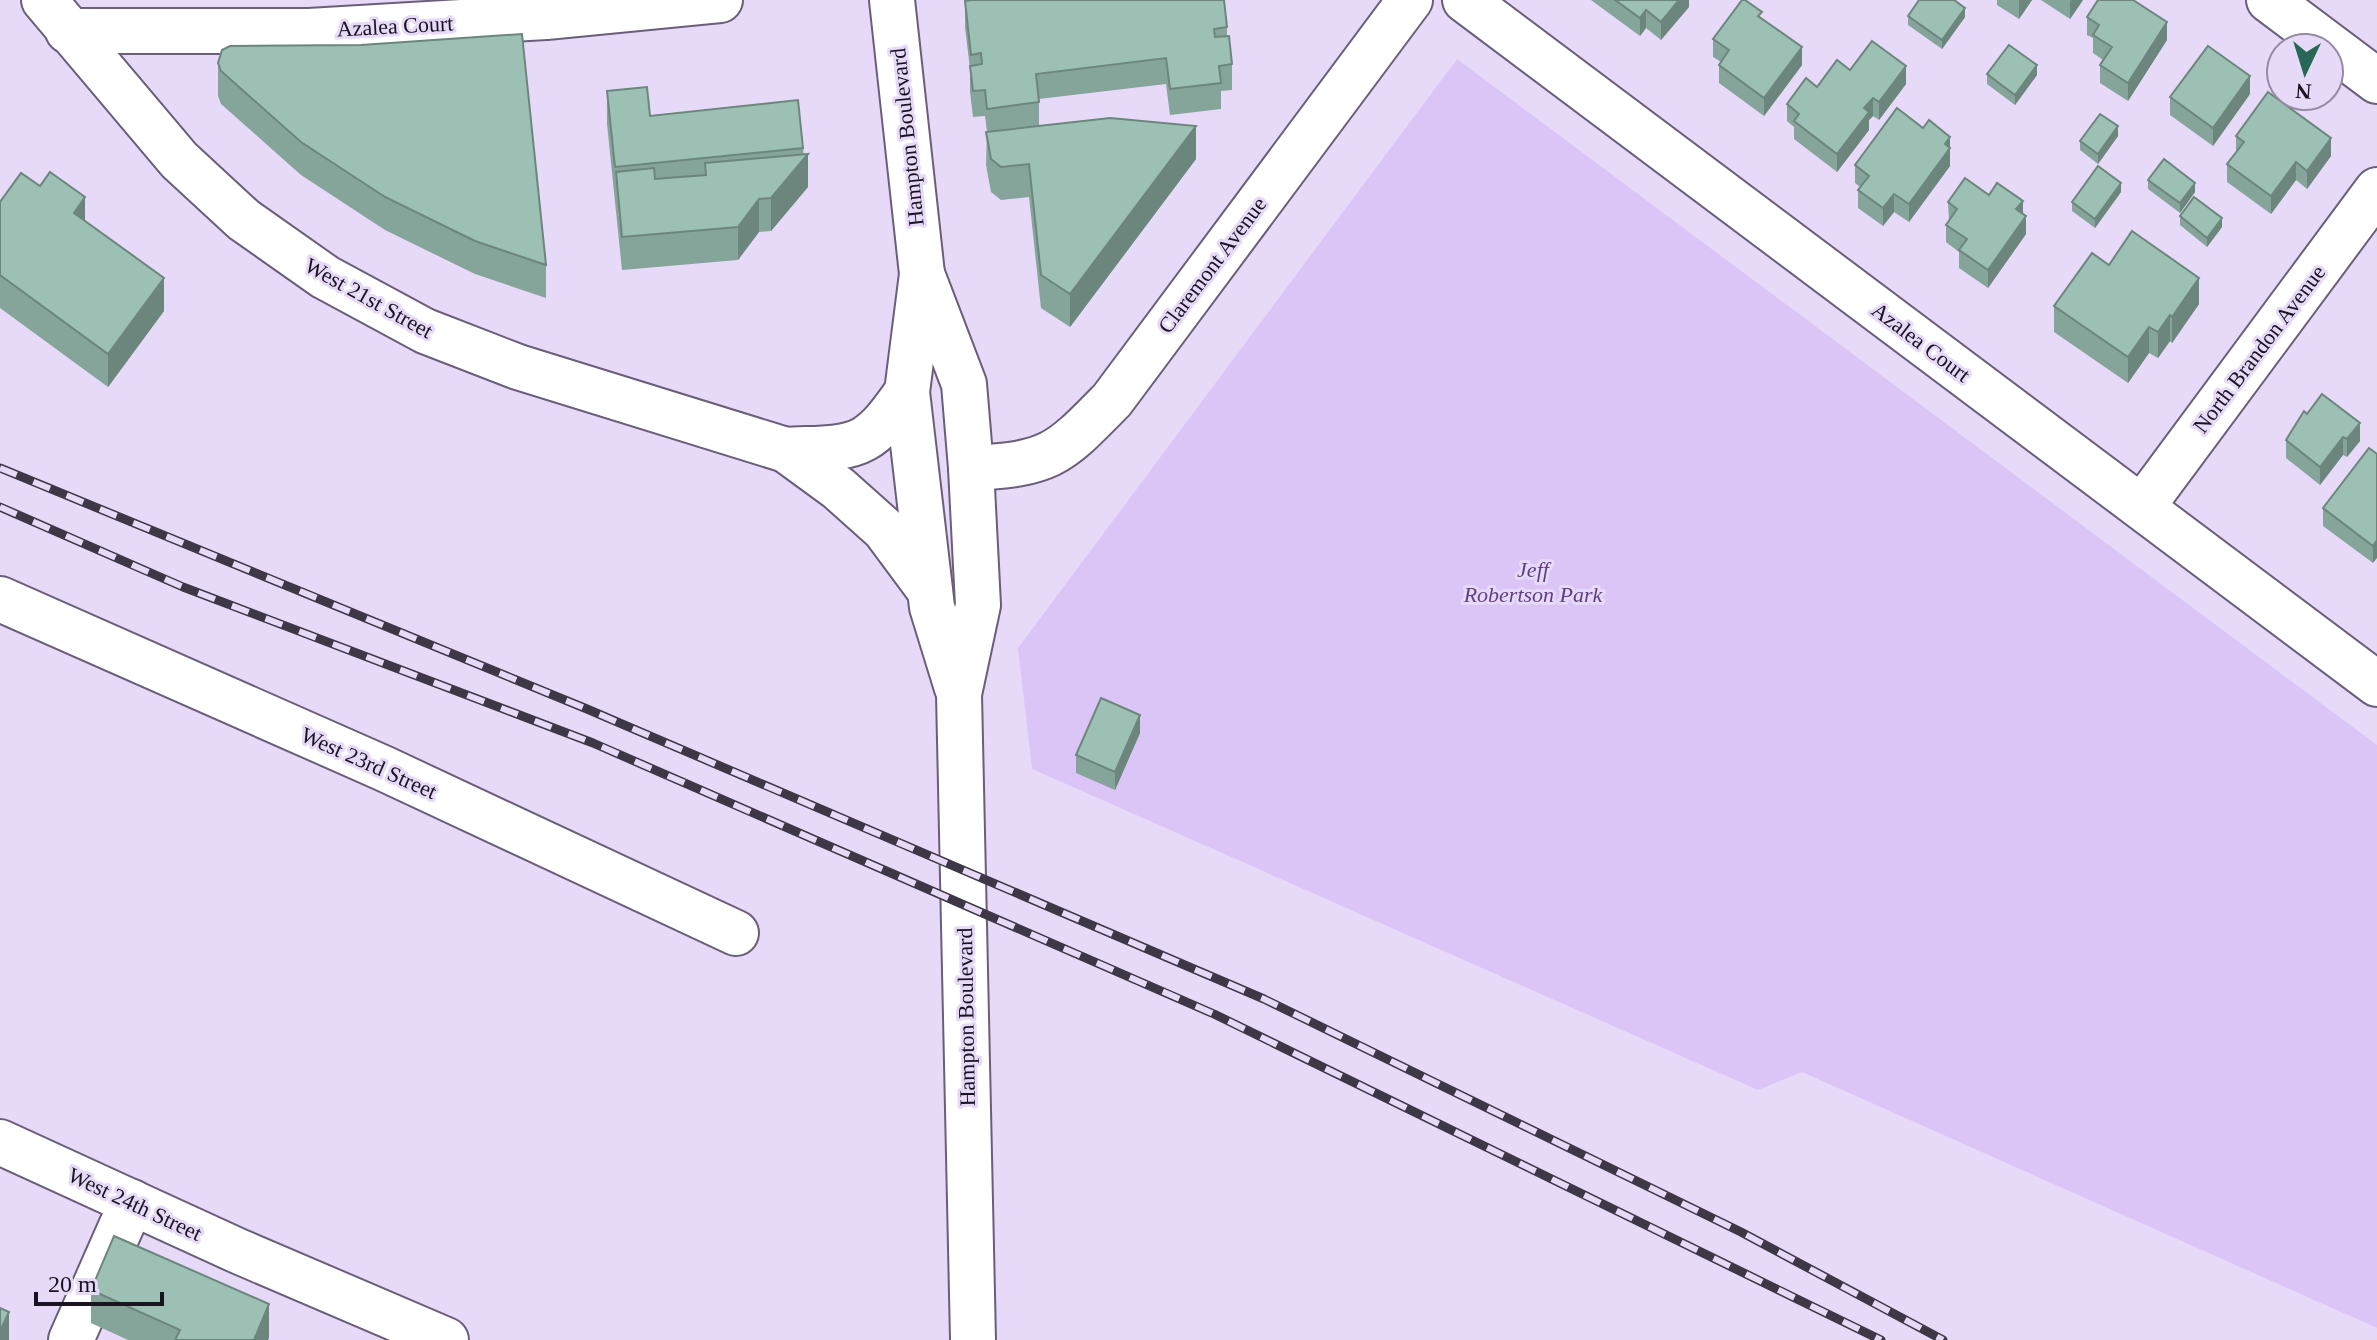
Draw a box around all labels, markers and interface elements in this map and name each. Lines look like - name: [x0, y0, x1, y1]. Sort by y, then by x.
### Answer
- street label: Azalea Court: [336, 10, 454, 42]
- north arrow: [2265, 32, 2345, 112]
- street label: Hampton Boulevard: [885, 47, 929, 227]
- text: N: [2295, 78, 2312, 104]
- street label: Claremont Avenue: [1153, 192, 1271, 338]
- street label: West 21st Street: [301, 253, 437, 343]
- street label: North Brandon Avenue: [2188, 260, 2330, 438]
- street label: Azalea Court: [1867, 297, 1975, 387]
- park label: Jeff Robertson Park: [1463, 557, 1604, 607]
- street label: West 23rd Street: [297, 722, 441, 804]
- street label: Hampton Boulevard: [952, 927, 980, 1107]
- street label: West 24th Street: [64, 1162, 206, 1246]
- scale bar: [36, 1256, 162, 1306]
- text: 20 m: [48, 1271, 97, 1297]

